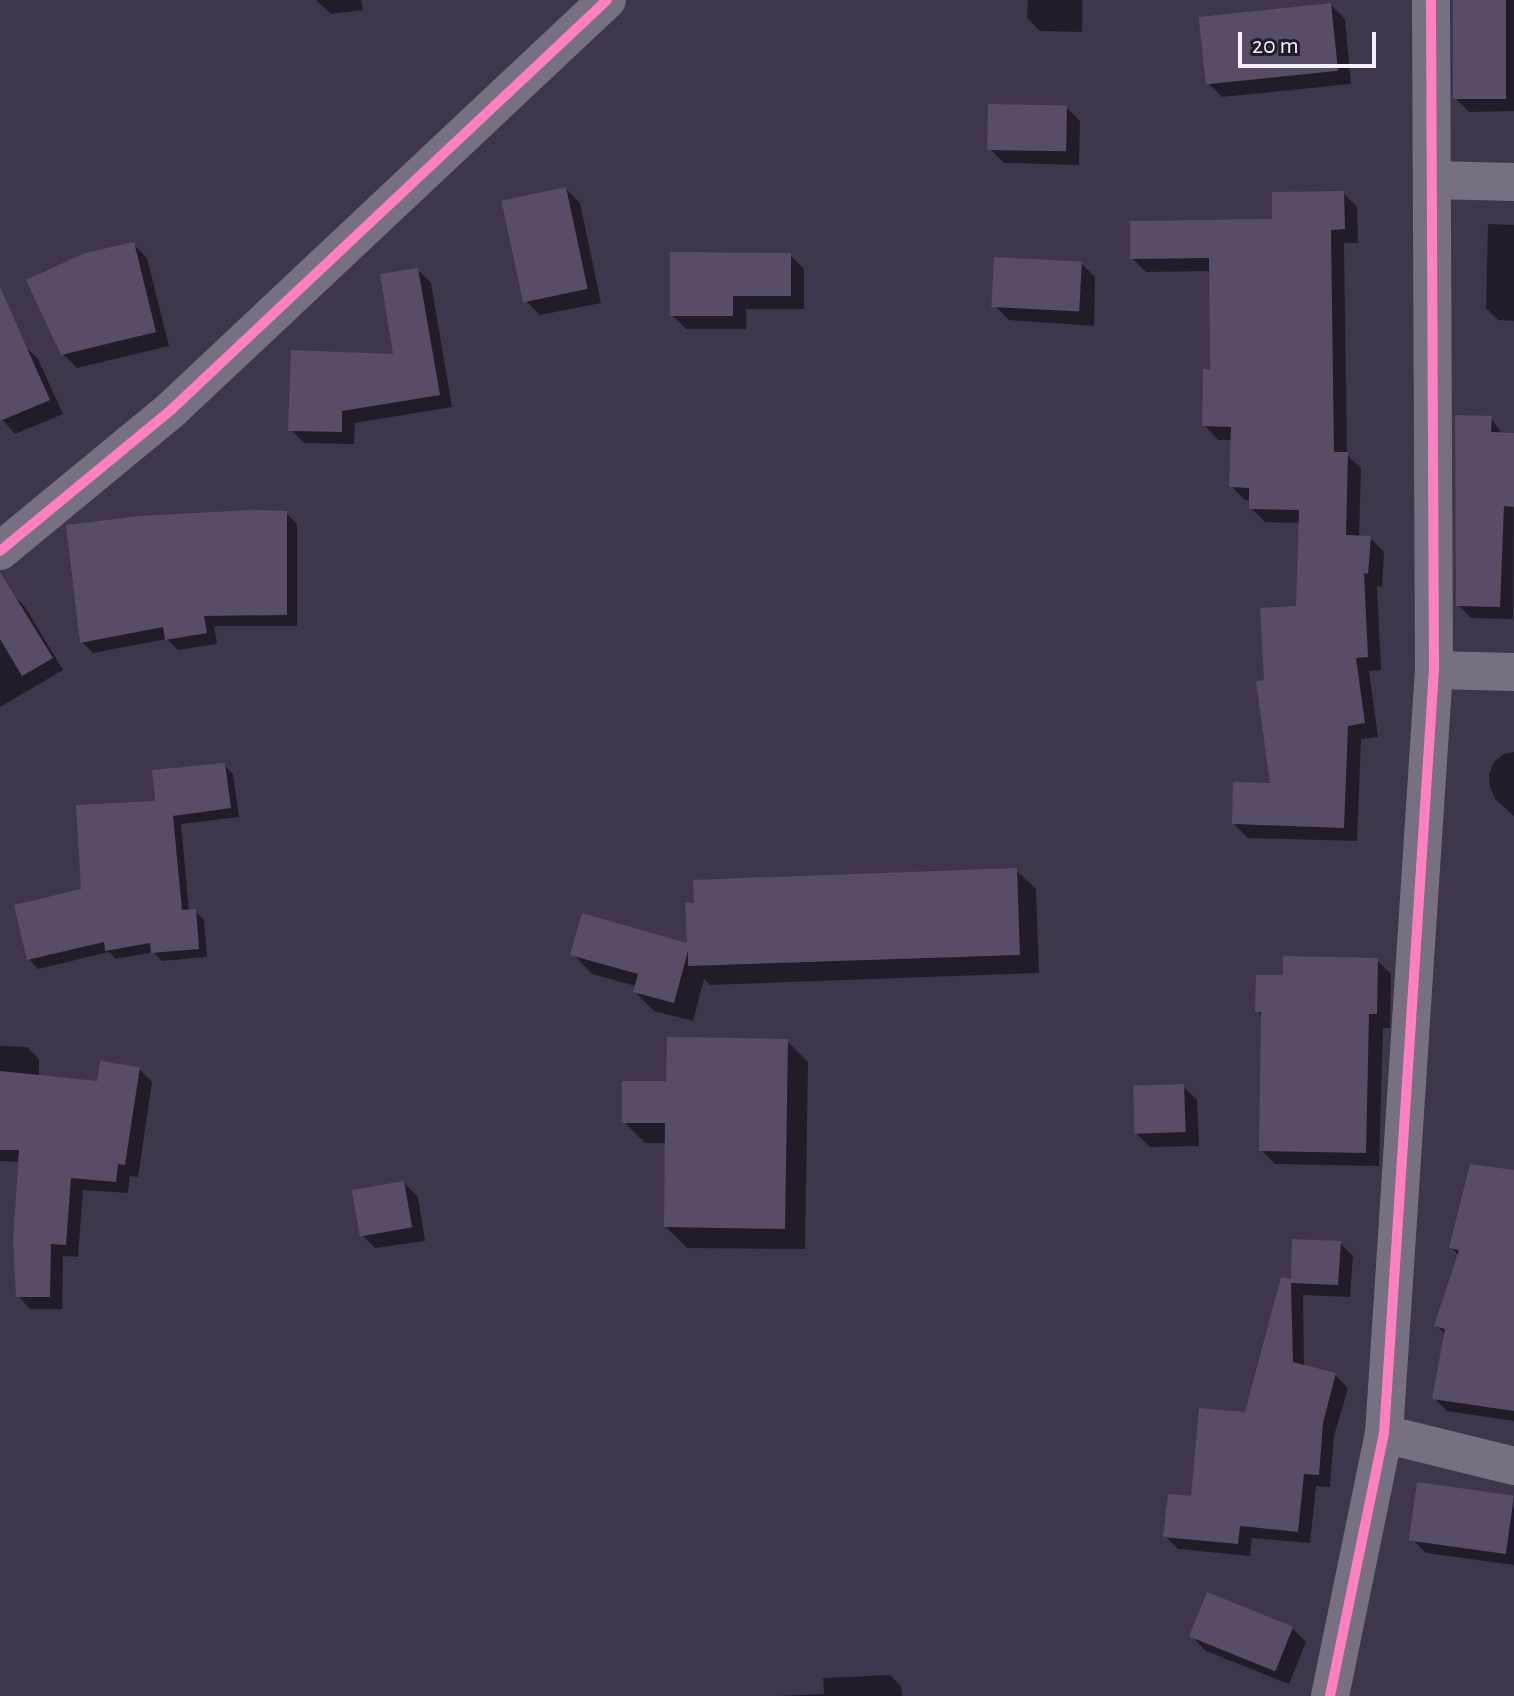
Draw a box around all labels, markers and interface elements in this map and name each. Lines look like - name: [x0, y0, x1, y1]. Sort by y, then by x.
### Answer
- scale bar: [1242, 16, 1380, 66]
- text: 20 m: [1252, 34, 1299, 58]

